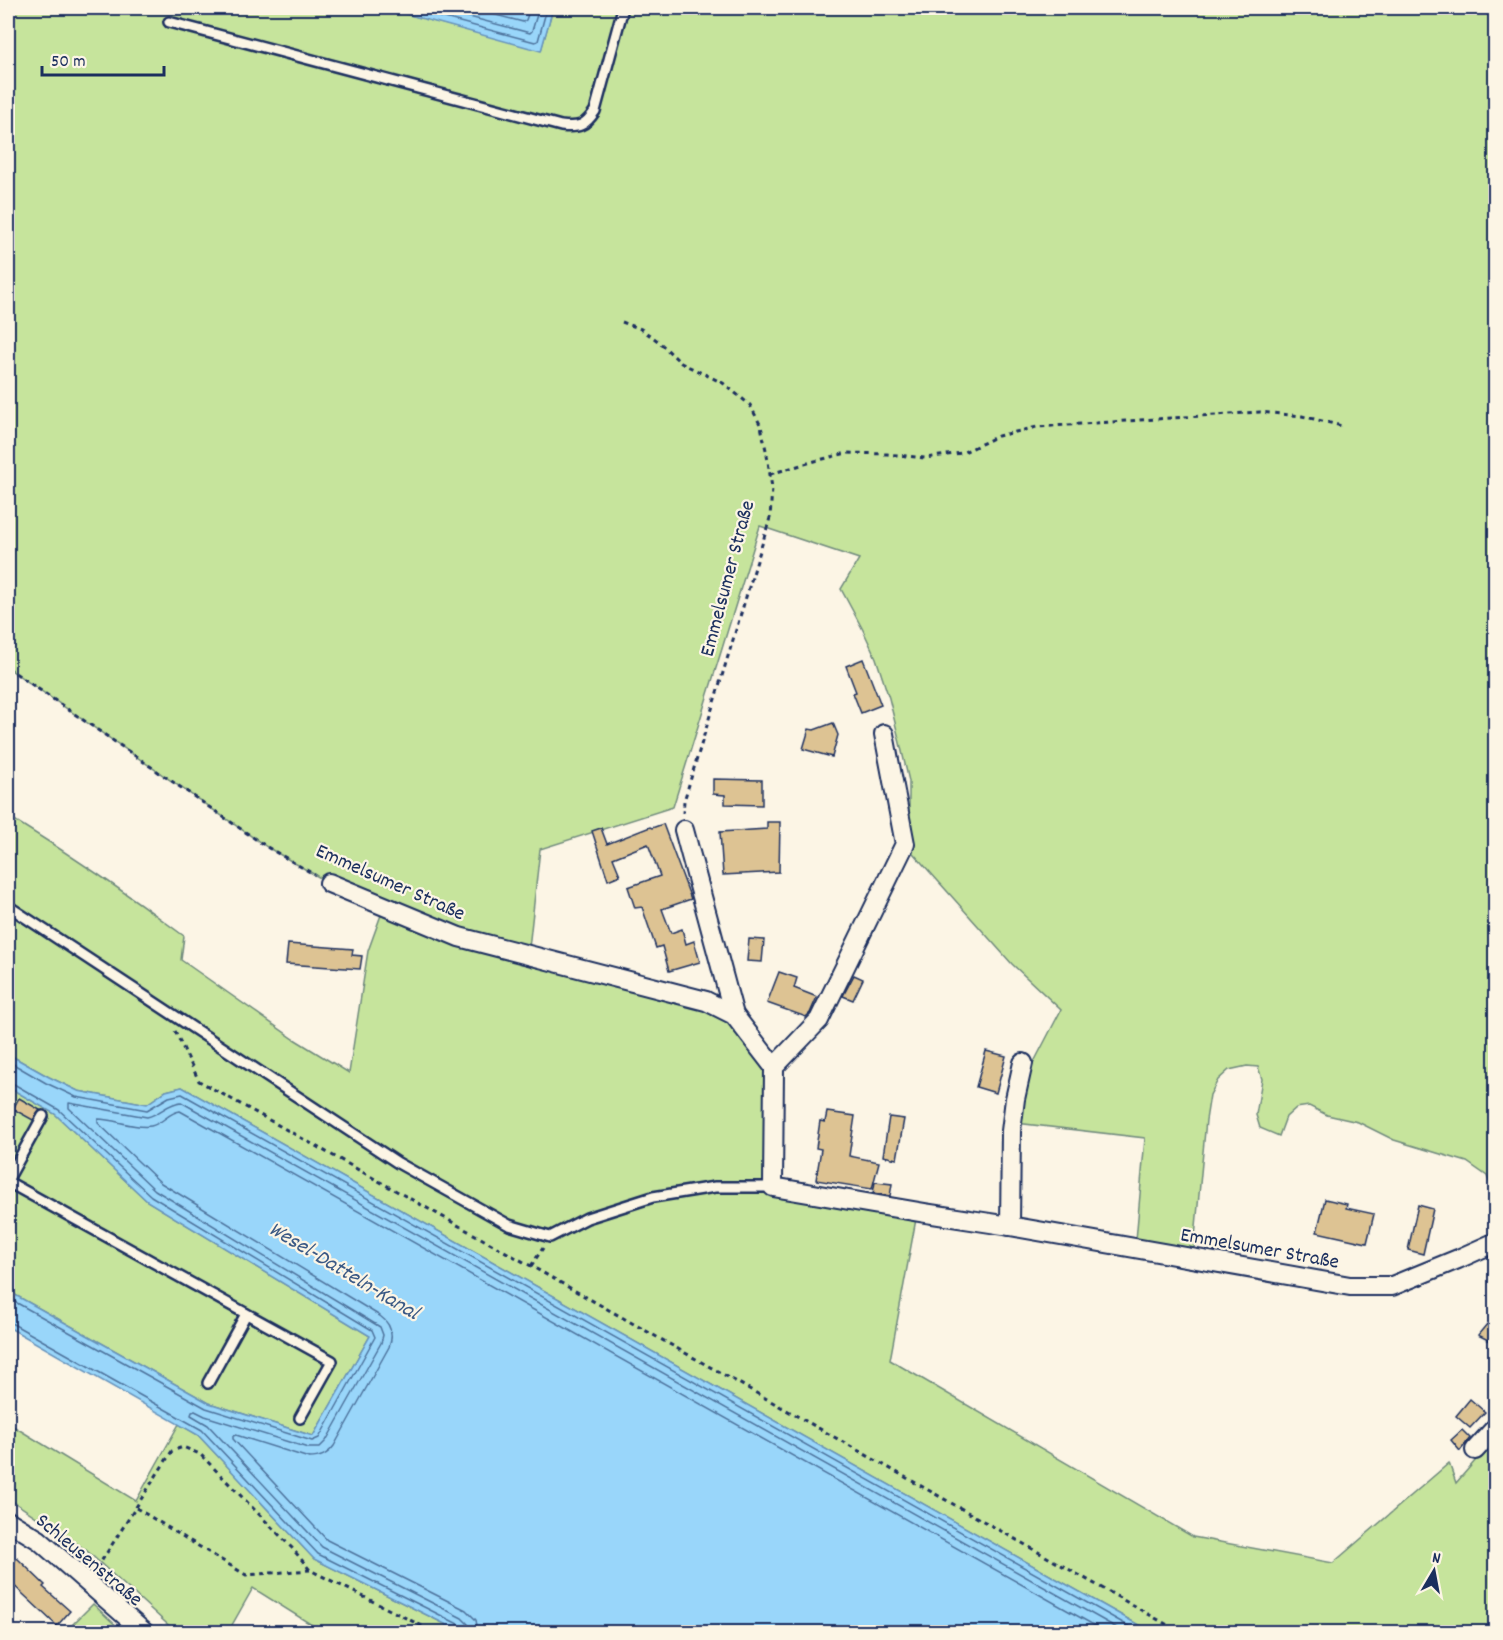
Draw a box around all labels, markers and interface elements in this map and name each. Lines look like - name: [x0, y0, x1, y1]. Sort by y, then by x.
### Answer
- scale bar: [42, 39, 164, 77]
- text: 50 m: [51, 50, 86, 75]
- street label: Emmelsumer Straße: [694, 497, 764, 660]
- street label: Emmelsumer Straße: [310, 837, 469, 930]
- water label: Wesel-Datteln-Kanal: [262, 1215, 426, 1330]
- street label: Emmelsumer Straße: [1178, 1221, 1341, 1279]
- street label: Schleusenstraße: [28, 1507, 148, 1615]
- north arrow: [1404, 1541, 1464, 1601]
- text: N: [1430, 1547, 1442, 1571]

